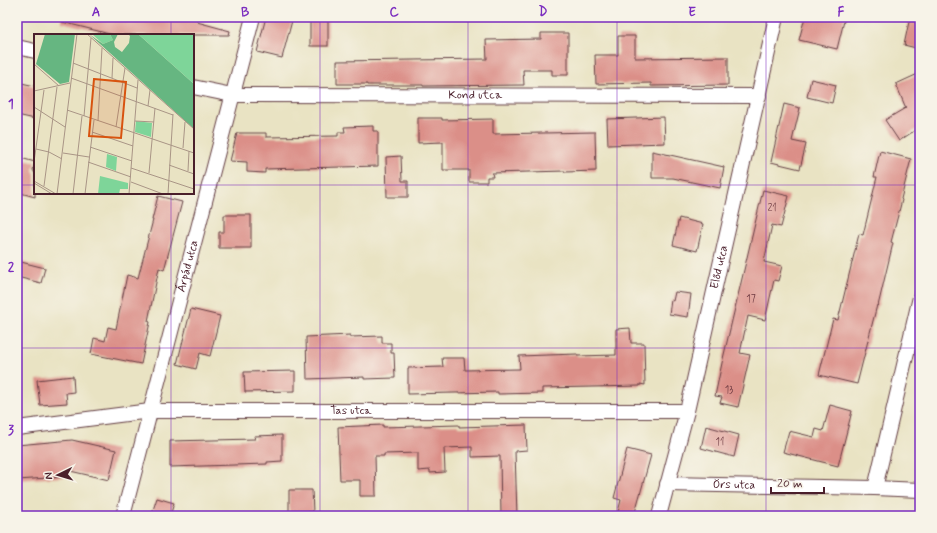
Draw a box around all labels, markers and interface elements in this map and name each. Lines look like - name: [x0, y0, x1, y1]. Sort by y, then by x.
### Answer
- text: A: [92, 4, 100, 21]
- text: B: [241, 4, 250, 21]
- text: C: [389, 4, 399, 21]
- text: D: [539, 4, 548, 21]
- text: E: [688, 4, 696, 21]
- text: F: [838, 4, 845, 21]
- inset map: [34, 34, 194, 194]
- street label: Kond utca: [448, 87, 503, 104]
- text: 1: [8, 96, 14, 113]
- house number: 21: [767, 202, 777, 215]
- street label: Árpád utca: [174, 238, 203, 294]
- street label: Előd utca: [707, 244, 732, 291]
- text: 2: [8, 259, 15, 276]
- house number: 17: [746, 293, 756, 306]
- house number: 13: [725, 384, 733, 397]
- street label: Tas utca: [330, 403, 372, 419]
- text: 3: [8, 422, 14, 439]
- house number: 11: [716, 436, 724, 449]
- north arrow: [38, 455, 78, 495]
- scale bar: [771, 469, 824, 495]
- text: N: [42, 472, 56, 480]
- text: 20 m: [777, 476, 803, 492]
- street label: Örs utca: [713, 477, 755, 494]

